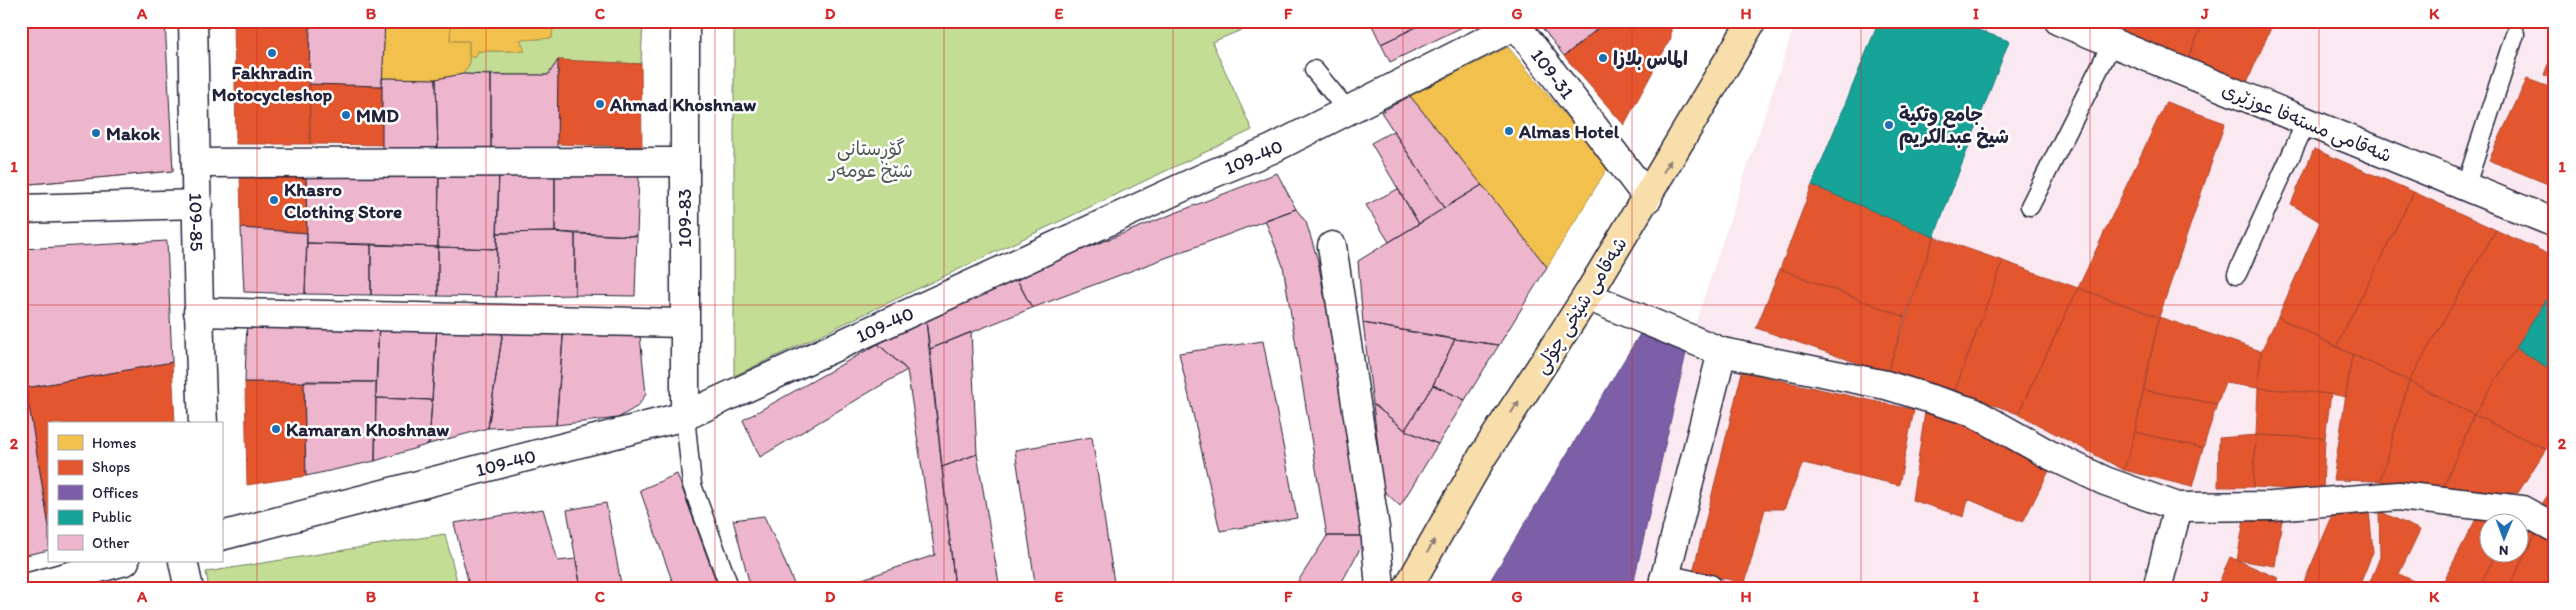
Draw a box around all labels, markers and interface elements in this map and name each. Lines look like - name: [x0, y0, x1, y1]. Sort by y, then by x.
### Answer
- text: A: [136, 4, 148, 23]
- text: B: [366, 4, 377, 23]
- text: C: [595, 4, 606, 23]
- text: D: [825, 4, 836, 23]
- text: E: [1055, 4, 1064, 23]
- text: F: [1284, 4, 1293, 23]
- text: G: [1511, 4, 1523, 23]
- text: H: [1740, 4, 1752, 23]
- text: I: [1973, 4, 1979, 23]
- text: J: [2200, 4, 2209, 23]
- text: K: [2429, 4, 2440, 23]
- street label: 109-31: [1526, 44, 1579, 104]
- marker: Fakhradin Motocycleshop: [266, 47, 278, 59]
- place label: الماس بلازا: [1613, 47, 1688, 71]
- marker: الماس بلازا: [1597, 52, 1609, 64]
- place label: Fakhradin Motocycleshop: [212, 61, 332, 106]
- street label: شەقامی مستەفا عوزێری: [2218, 78, 2395, 168]
- place label: Ahmad Khoshnaw: [609, 93, 756, 116]
- marker: Ahmad Khoshnaw: [594, 98, 606, 110]
- place label: جامع وتكية شيخ عبدالكريم: [1899, 103, 2009, 151]
- place label: MMD: [356, 104, 399, 127]
- marker: MMD: [340, 109, 352, 121]
- marker: جامع وتكية شيخ عبدالكريم: [1883, 119, 1895, 131]
- place label: Almas Hotel: [1518, 120, 1620, 143]
- place label: Makok: [106, 122, 160, 145]
- marker: Almas Hotel: [1503, 125, 1515, 137]
- marker: Makok: [90, 127, 102, 139]
- street label: 109-40: [1221, 134, 1287, 180]
- park label: گۆڕستانی شێخ عومەر: [827, 137, 913, 183]
- text: 1: [10, 157, 18, 176]
- text: 1: [2558, 157, 2566, 176]
- one-way arrow: [1662, 160, 1671, 173]
- place label: Khasro Clothing Store: [284, 178, 402, 223]
- street label: 109-83: [673, 189, 696, 247]
- street label: 109-85: [184, 192, 208, 251]
- marker: Khasro Clothing Store: [268, 194, 280, 206]
- street label: شەقامی شێخی چۆلی: [1529, 233, 1633, 378]
- street label: 109-40: [852, 301, 917, 348]
- one-way arrow: [1510, 401, 1520, 414]
- place label: Kamaran Khoshnaw: [286, 418, 449, 441]
- legend: [48, 422, 222, 562]
- marker: Kamaran Khoshnaw: [270, 423, 282, 435]
- text: 2: [10, 434, 19, 453]
- text: Homes: [92, 434, 137, 452]
- text: 2: [2558, 434, 2567, 453]
- street label: 109-40: [473, 444, 538, 482]
- text: Shops: [92, 458, 131, 476]
- text: Offices: [92, 484, 139, 502]
- text: Public: [92, 508, 132, 526]
- north arrow: [2478, 512, 2528, 562]
- text: Other: [92, 534, 129, 552]
- one-way arrow: [1427, 539, 1435, 554]
- text: N: [2499, 542, 2509, 559]
- text: A: [136, 587, 148, 606]
- text: B: [366, 587, 377, 606]
- text: C: [595, 587, 606, 606]
- text: D: [825, 587, 836, 606]
- text: E: [1055, 587, 1064, 606]
- text: F: [1284, 587, 1293, 606]
- text: G: [1511, 587, 1523, 606]
- text: H: [1740, 587, 1752, 606]
- text: I: [1973, 587, 1979, 606]
- text: J: [2200, 587, 2209, 606]
- text: K: [2429, 587, 2440, 606]

